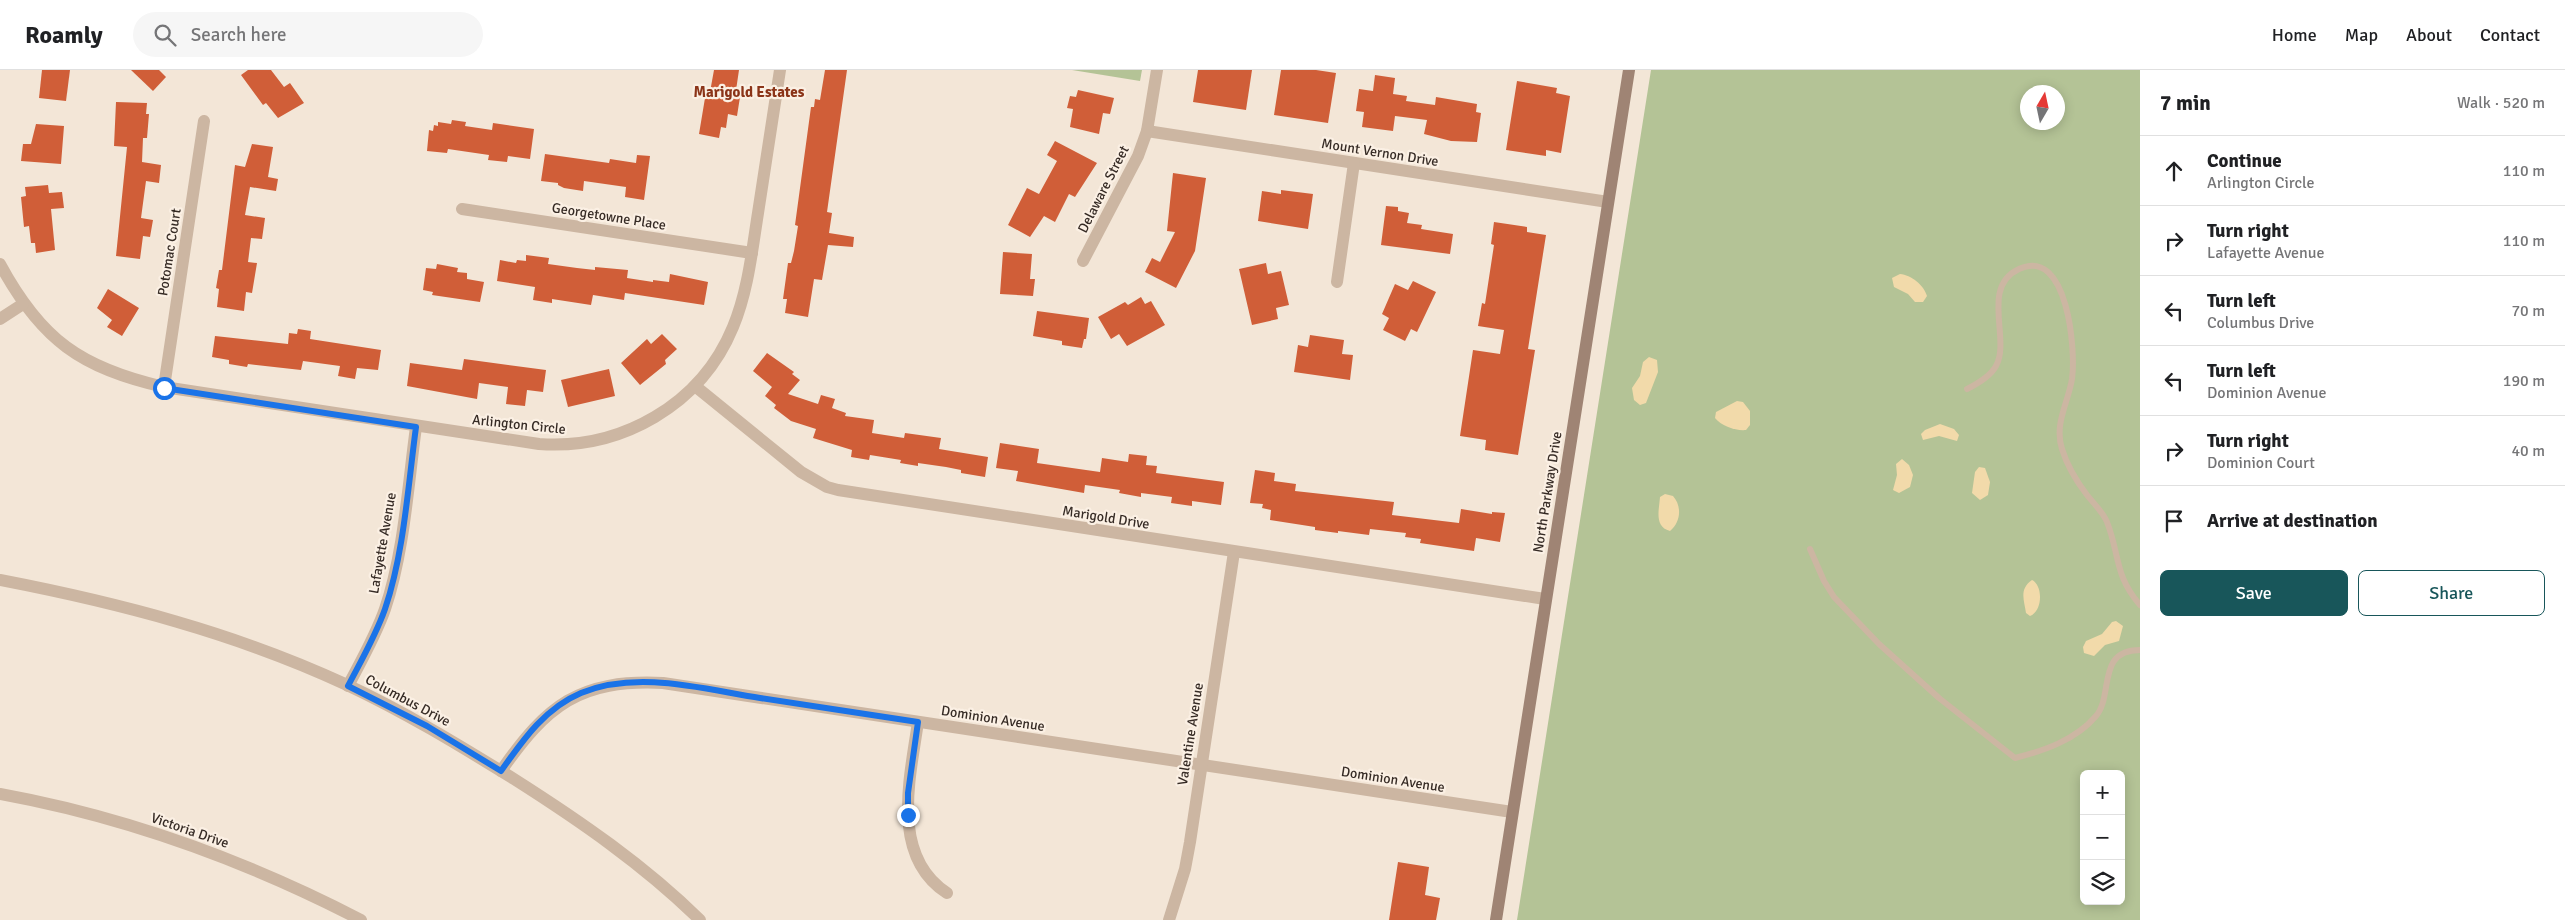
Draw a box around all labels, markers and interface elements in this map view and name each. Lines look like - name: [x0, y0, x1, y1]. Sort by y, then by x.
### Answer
- search box: [133, 12, 483, 57]
- text: Roamly: [25, 20, 103, 50]
- icon: search: [151, 21, 179, 49]
- text: Search here: [191, 23, 287, 47]
- text: Home: [2272, 24, 2317, 46]
- text: Map: [2345, 24, 2378, 46]
- text: About: [2406, 24, 2452, 46]
- text: Contact: [2480, 24, 2540, 46]
- district label: Marigold Estates: [694, 83, 805, 101]
- north arrow: [2020, 85, 2065, 130]
- text: 7 min: [2160, 90, 2211, 116]
- text: Walk · 520 m: [2457, 93, 2545, 113]
- street label: Mount Vernon Drive: [1320, 135, 1440, 170]
- street label: Delaware Street: [1074, 143, 1133, 236]
- text: Continue: [2207, 149, 2282, 173]
- icon: ahead: [2160, 157, 2188, 185]
- text: 110 m: [2503, 161, 2545, 181]
- text: Arlington Circle: [2207, 173, 2315, 193]
- street label: Georgetowne Place: [551, 199, 667, 234]
- street label: Potomac Court: [154, 207, 185, 297]
- text: Turn right: [2207, 219, 2289, 243]
- icon: right: [2160, 227, 2188, 255]
- text: 110 m: [2503, 231, 2545, 251]
- text: Lafayette Avenue: [2207, 243, 2325, 263]
- text: Turn left: [2207, 289, 2276, 313]
- icon: left: [2160, 297, 2188, 325]
- text: 70 m: [2511, 301, 2545, 321]
- text: Columbus Drive: [2207, 313, 2314, 333]
- text: Turn left: [2207, 359, 2276, 383]
- icon: left: [2160, 367, 2188, 395]
- text: 190 m: [2503, 371, 2545, 391]
- route start: [153, 377, 176, 400]
- text: Dominion Avenue: [2207, 383, 2326, 403]
- street label: Arlington Circle: [471, 411, 567, 438]
- text: Turn right: [2207, 429, 2289, 453]
- street label: North Parkway Drive: [1530, 430, 1565, 554]
- icon: right: [2160, 437, 2188, 465]
- text: 40 m: [2511, 441, 2545, 461]
- text: Dominion Court: [2207, 453, 2315, 473]
- street label: Lafayette Avenue: [365, 491, 400, 595]
- street label: Marigold Drive: [1061, 502, 1151, 533]
- icon: arrive: [2160, 507, 2188, 535]
- text: Arrive at destination: [2207, 509, 2378, 533]
- button: Save: [2160, 570, 2348, 616]
- button: Share: [2358, 570, 2545, 616]
- street label: Columbus Drive: [362, 671, 453, 730]
- street label: Valentine Avenue: [1174, 682, 1207, 787]
- street label: Dominion Avenue: [940, 702, 1046, 735]
- street label: Dominion Avenue: [1340, 763, 1446, 796]
- map controls: [2080, 770, 2125, 905]
- button: +: [2080, 770, 2125, 815]
- route end: [897, 804, 920, 827]
- street label: Victoria Drive: [149, 809, 231, 852]
- button: −: [2080, 815, 2125, 860]
- button: layers: [2080, 860, 2125, 905]

